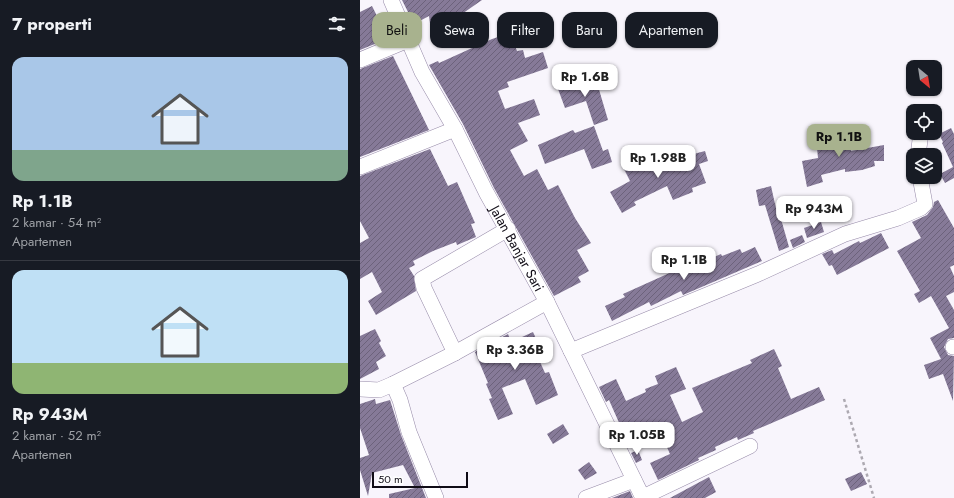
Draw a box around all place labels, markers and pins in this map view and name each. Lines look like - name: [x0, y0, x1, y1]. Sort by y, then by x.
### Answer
- pin: Rp 1.6B: [548, 64, 622, 98]
- pin: Rp 1.1B: [802, 124, 876, 158]
- pin: Rp 1.98B: [617, 145, 699, 179]
- pin: Rp 943M: [777, 196, 851, 230]
- pin: Rp 1.1B: [647, 247, 721, 281]
- pin: Rp 3.36B: [474, 337, 556, 371]
- pin: Rp 1.05B: [596, 422, 678, 456]

